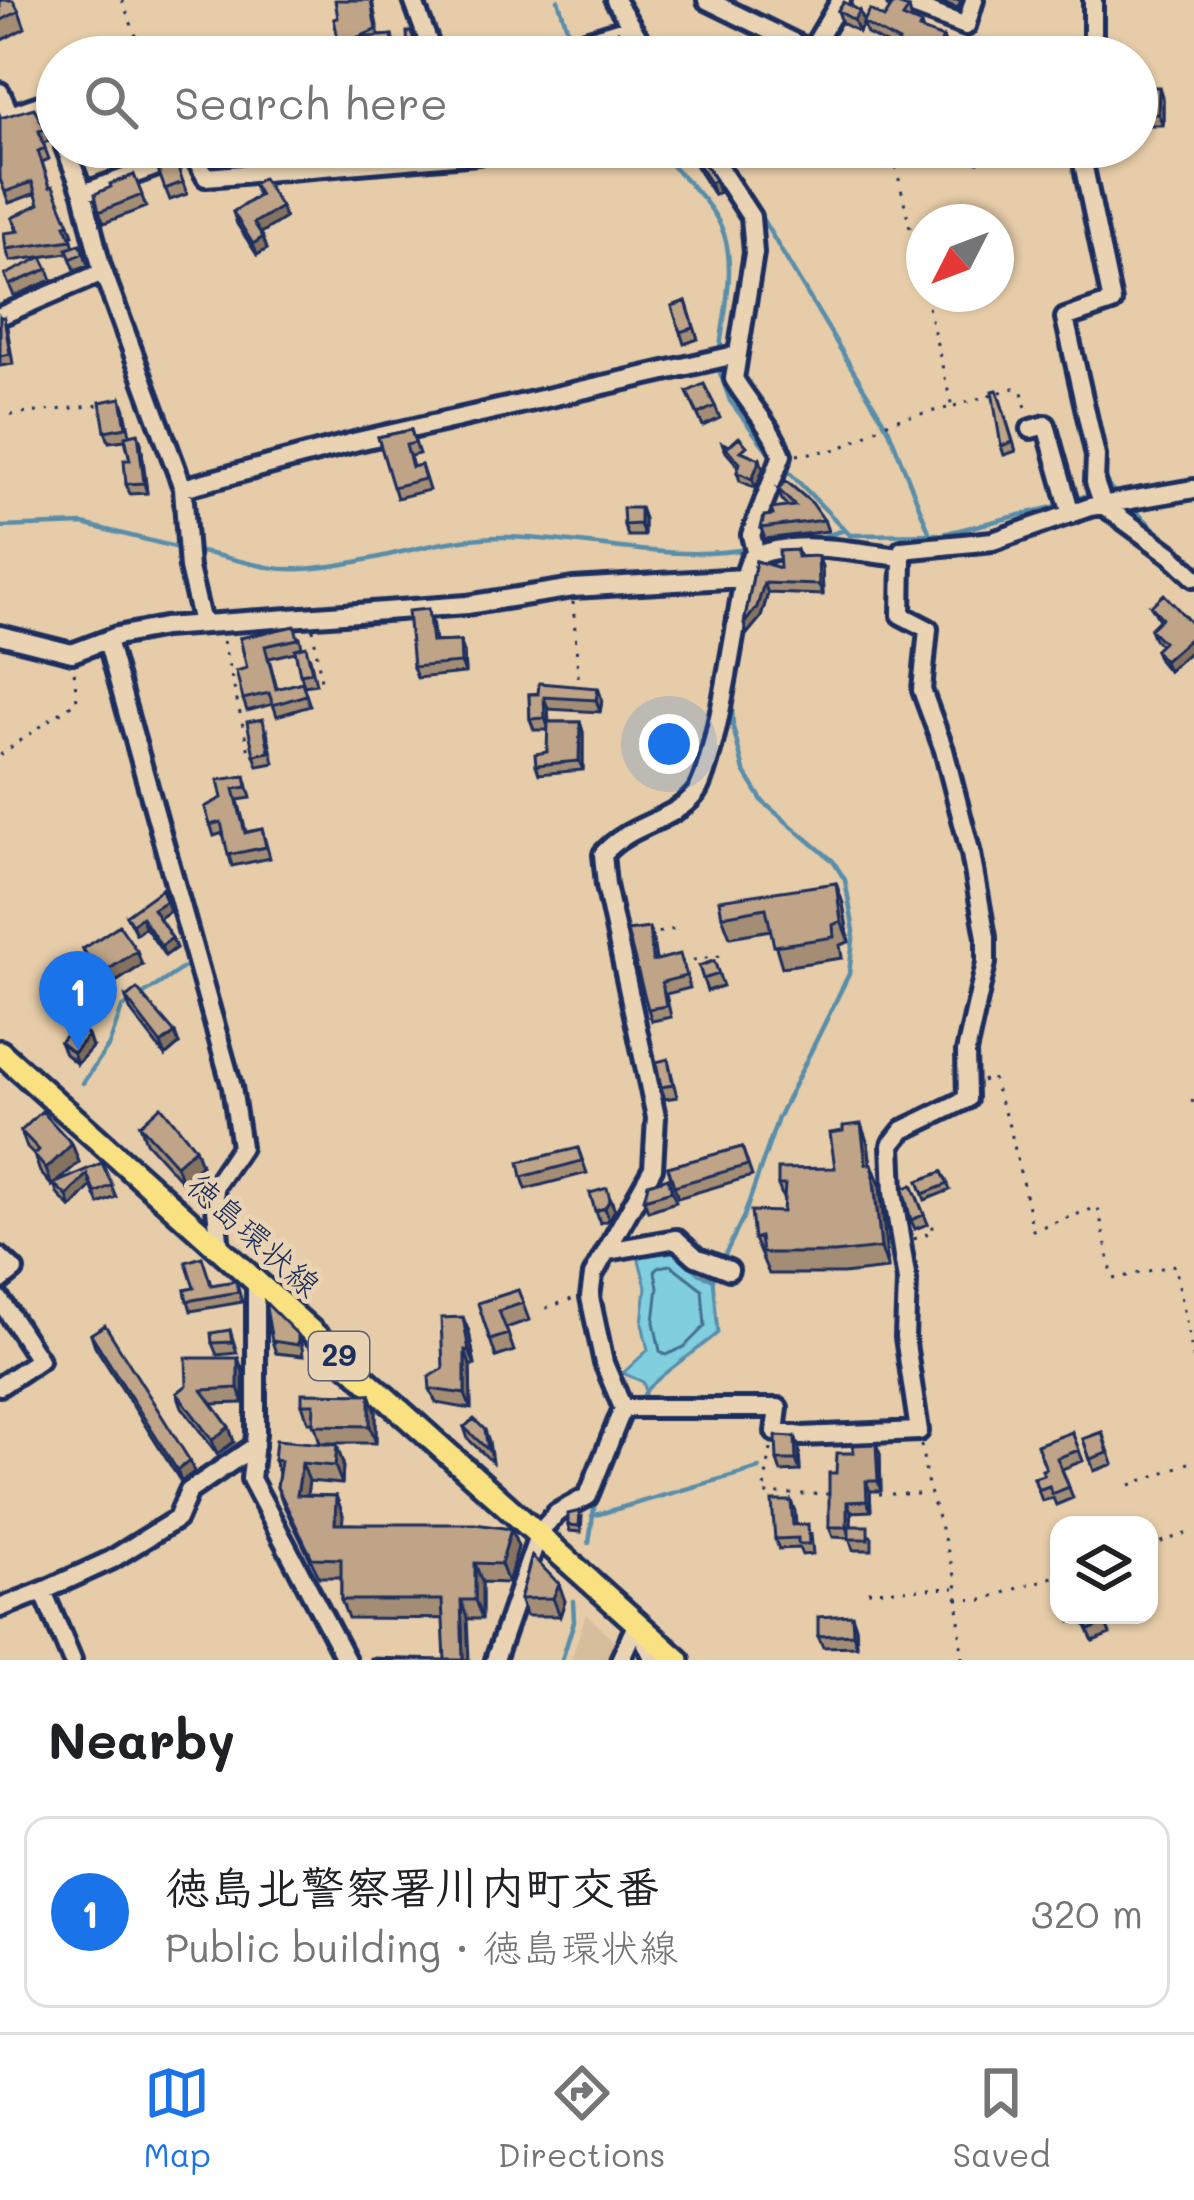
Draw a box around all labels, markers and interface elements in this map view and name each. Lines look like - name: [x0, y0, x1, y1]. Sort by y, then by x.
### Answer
- search box: [36, 36, 1158, 168]
- icon: search: [78, 69, 144, 135]
- text: Search here: [174, 73, 448, 131]
- north arrow: [906, 204, 1014, 312]
- your location: [639, 714, 699, 774]
- pin: 1: [39, 951, 117, 1050]
- street label: 徳島環状線: [179, 1163, 331, 1305]
- road number: 29: [309, 1332, 369, 1380]
- map controls: [1050, 1516, 1158, 1624]
- button: layers: [1050, 1516, 1158, 1624]
- text: Nearby: [48, 1705, 235, 1772]
- text: 徳島北警察署川内町交番: [165, 1857, 660, 1915]
- text: 1: [81, 1887, 99, 1938]
- text: 320 m: [1031, 1887, 1143, 1938]
- text: Public building · 徳島環状線: [165, 1921, 678, 1972]
- tab: Map: [144, 2060, 211, 2175]
- tab: Directions: [498, 2060, 665, 2175]
- tab: Saved: [953, 2060, 1050, 2175]

